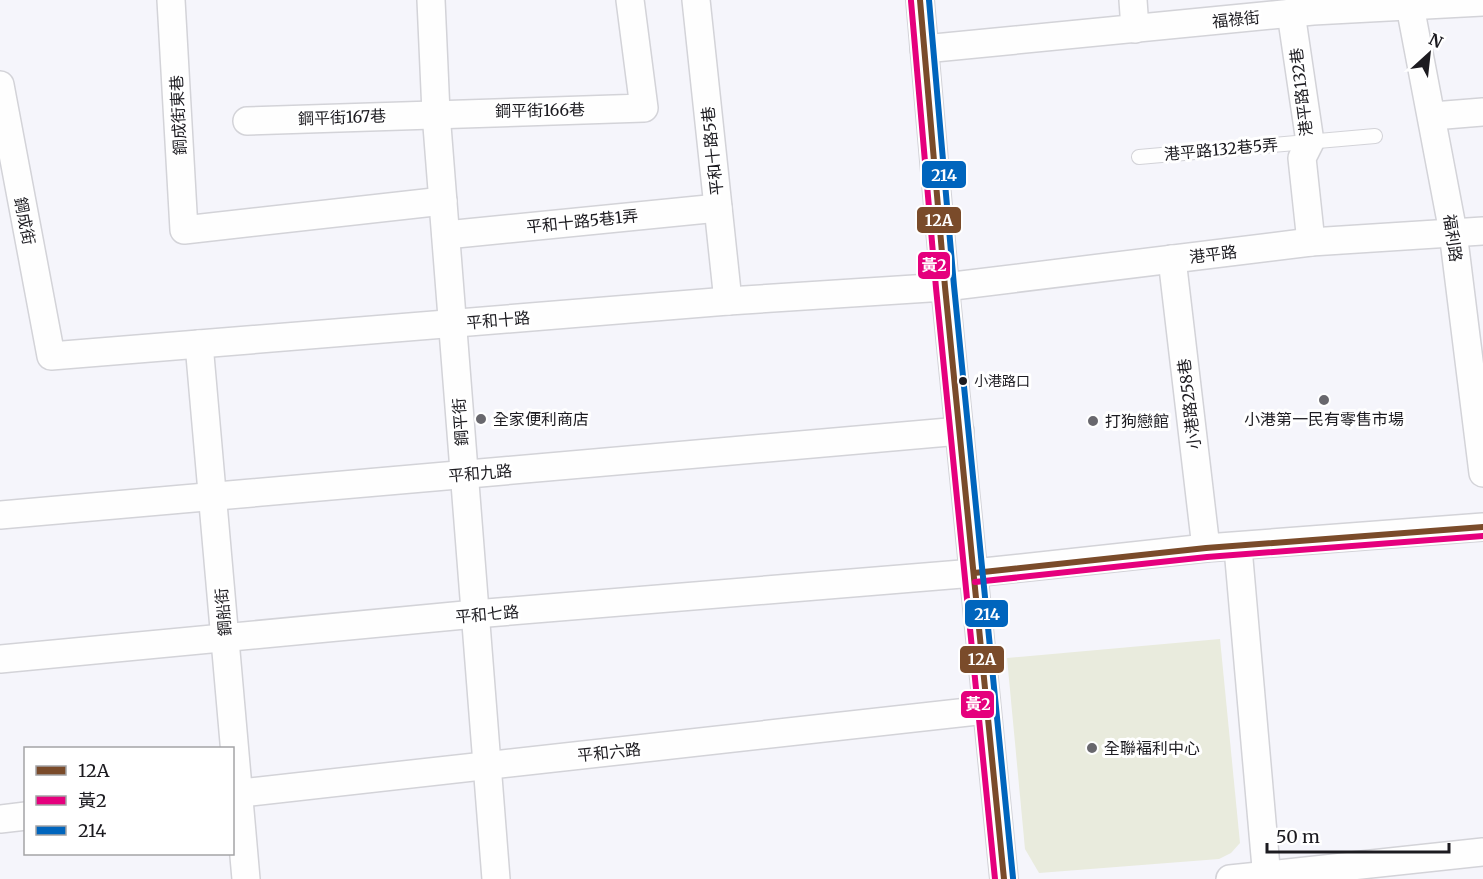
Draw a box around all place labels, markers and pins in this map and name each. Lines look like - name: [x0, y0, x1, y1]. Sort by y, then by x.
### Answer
- place label: 小港路口: [974, 372, 1030, 390]
- marker: 小港路口: [957, 375, 969, 387]
- marker: 小港第一民有零售市場: [1317, 393, 1331, 407]
- place label: 全家便利商店: [493, 409, 589, 429]
- place label: 小港第一民有零售市場: [1244, 409, 1404, 429]
- place label: 打狗戀館: [1105, 411, 1169, 431]
- marker: 全家便利商店: [474, 412, 488, 426]
- marker: 打狗戀館: [1086, 414, 1100, 428]
- place label: 全聯褔利中心: [1104, 738, 1200, 758]
- marker: 全聯褔利中心: [1085, 741, 1099, 755]

